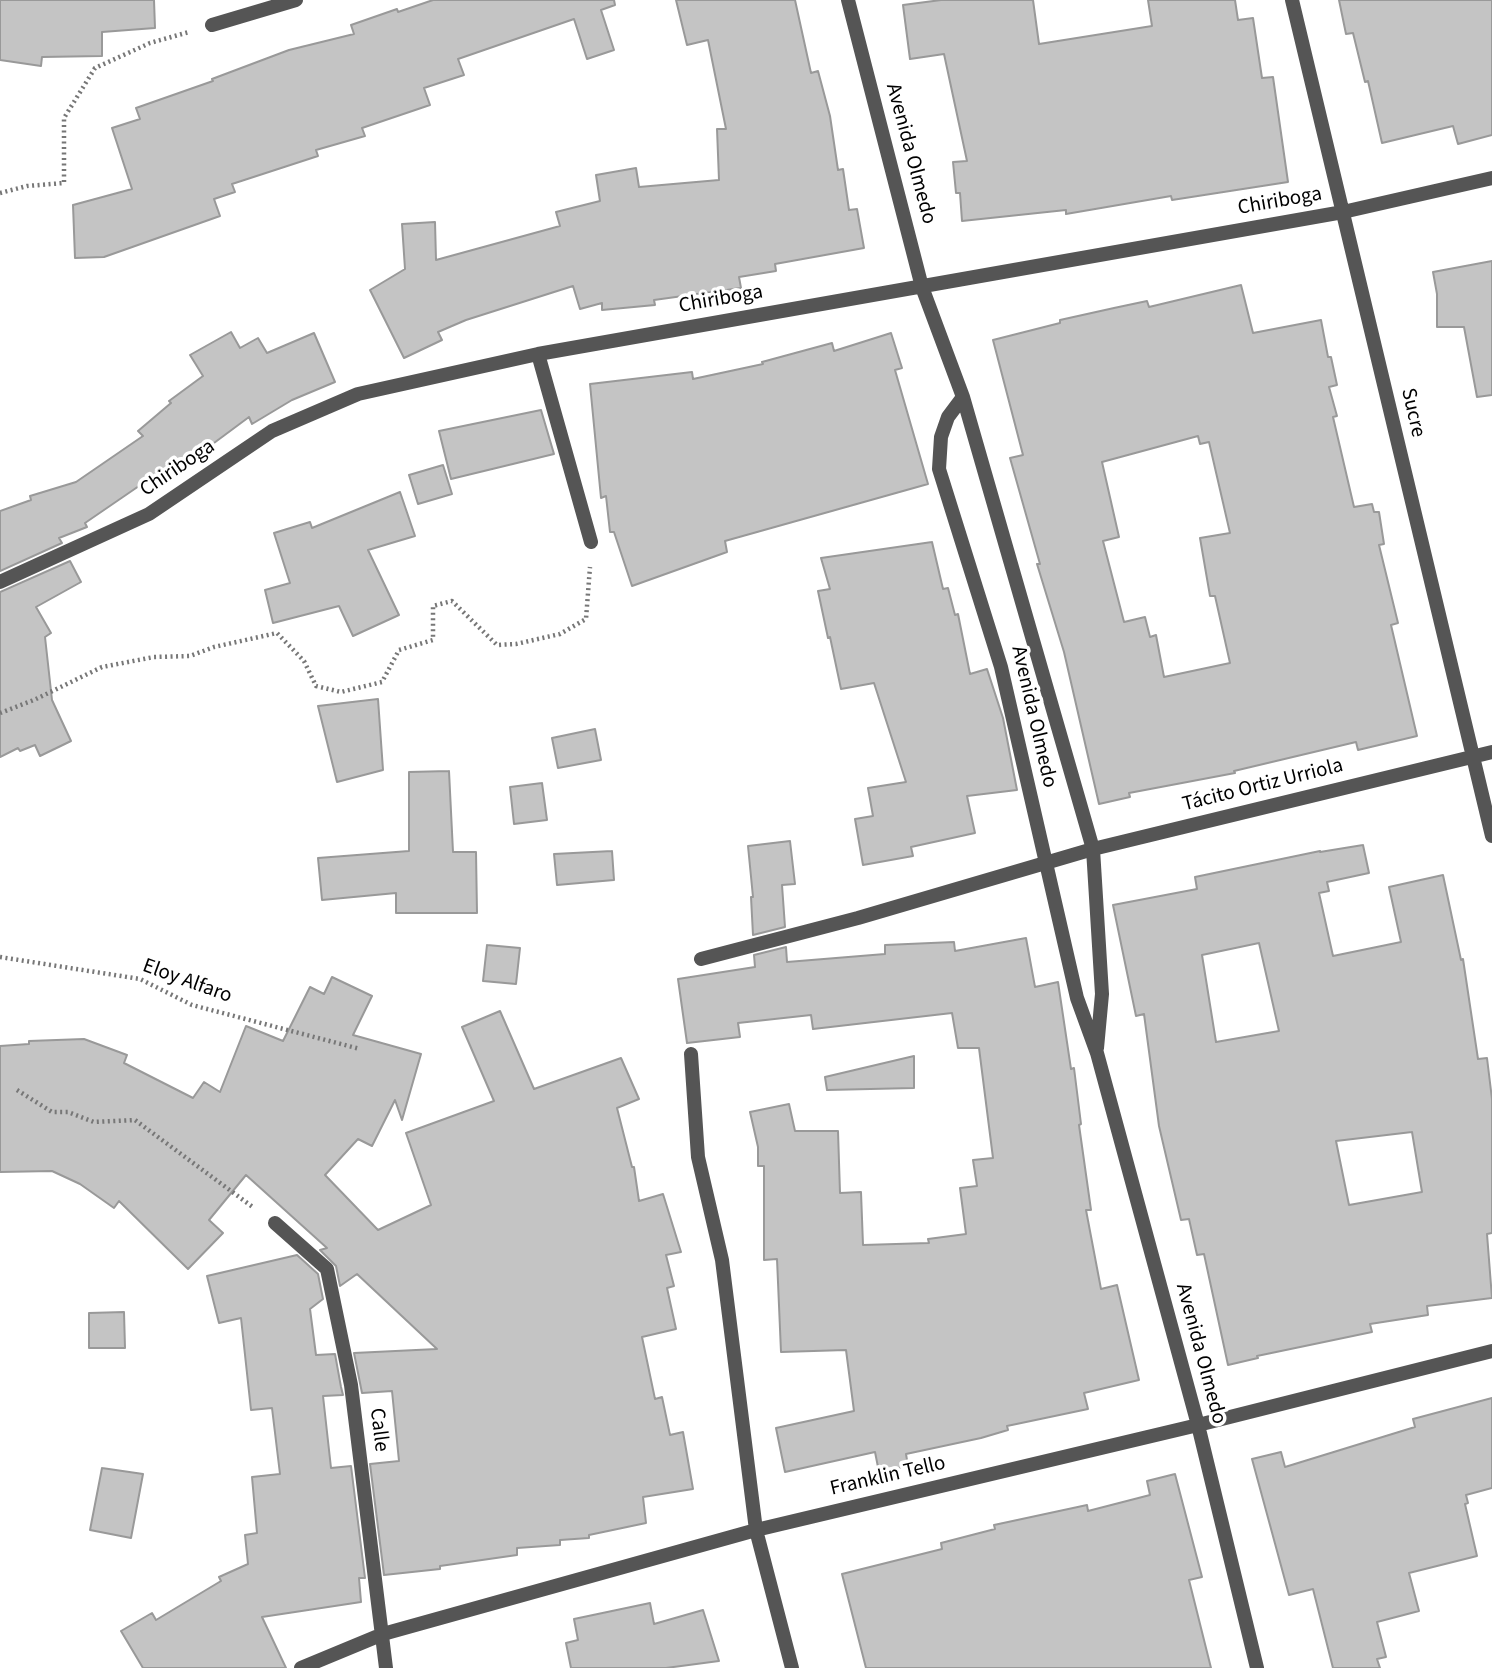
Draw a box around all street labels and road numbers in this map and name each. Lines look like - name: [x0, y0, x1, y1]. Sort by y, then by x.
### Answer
- street label: Avenida Olmedo: [879, 81, 941, 227]
- street label: Chiriboga: [1236, 182, 1324, 222]
- street label: Chiriboga: [677, 280, 765, 320]
- street label: Sucre: [1394, 386, 1430, 440]
- street label: Chiriboga: [136, 435, 220, 503]
- street label: Avenida Olmedo: [1004, 644, 1062, 790]
- street label: Tácito Ortiz Urriola: [1180, 754, 1346, 818]
- street label: Eloy Alfaro: [139, 954, 235, 1010]
- street label: Avenida Olmedo: [1169, 1281, 1231, 1427]
- street label: Calle: [363, 1407, 393, 1453]
- street label: Franklin Tello: [828, 1451, 948, 1503]

